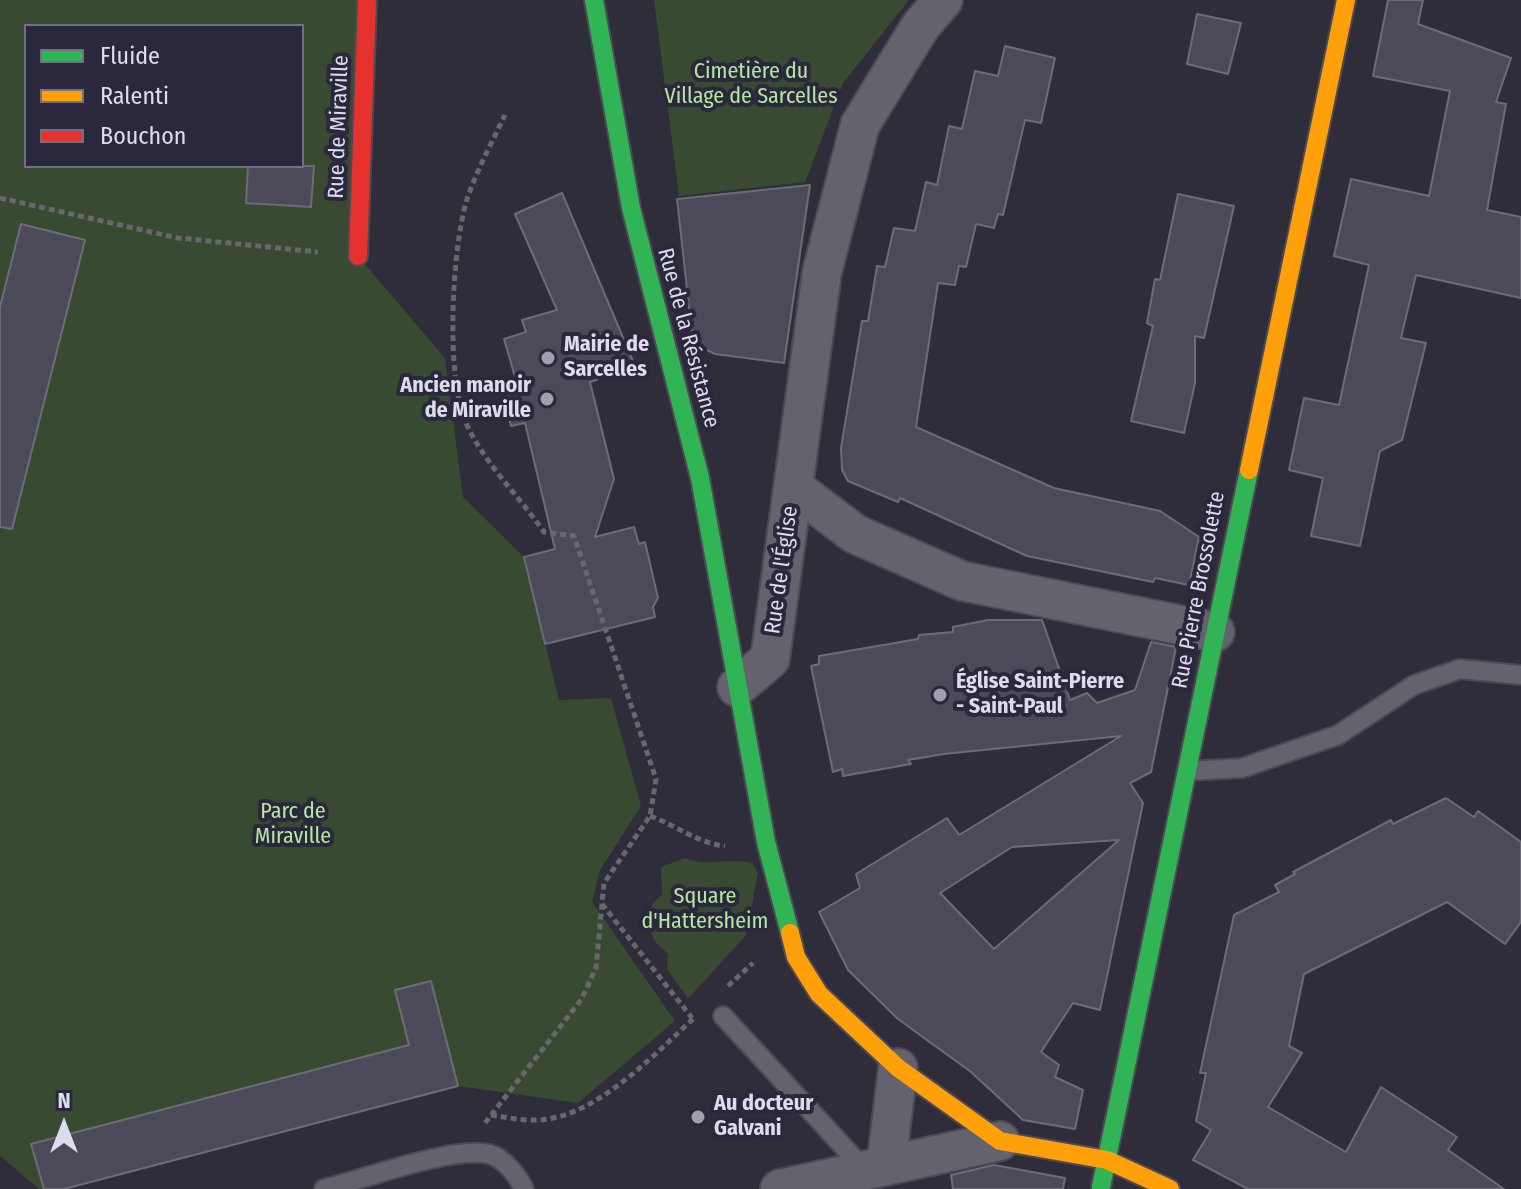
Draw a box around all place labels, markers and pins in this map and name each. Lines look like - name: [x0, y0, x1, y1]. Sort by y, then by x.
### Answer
- place label: Mairie de Sarcelles: [564, 332, 649, 384]
- marker: Mairie de Sarcelles: [539, 349, 557, 367]
- place label: Ancien manoir de Miraville: [400, 373, 531, 424]
- marker: Ancien manoir de Miraville: [538, 390, 556, 408]
- place label: Église Saint-Pierre - Saint-Paul: [956, 669, 1124, 720]
- marker: Église Saint-Pierre - Saint-Paul: [931, 686, 949, 704]
- place label: Au docteur Galvani: [714, 1091, 813, 1142]
- marker: Au docteur Galvani: [689, 1108, 707, 1126]

